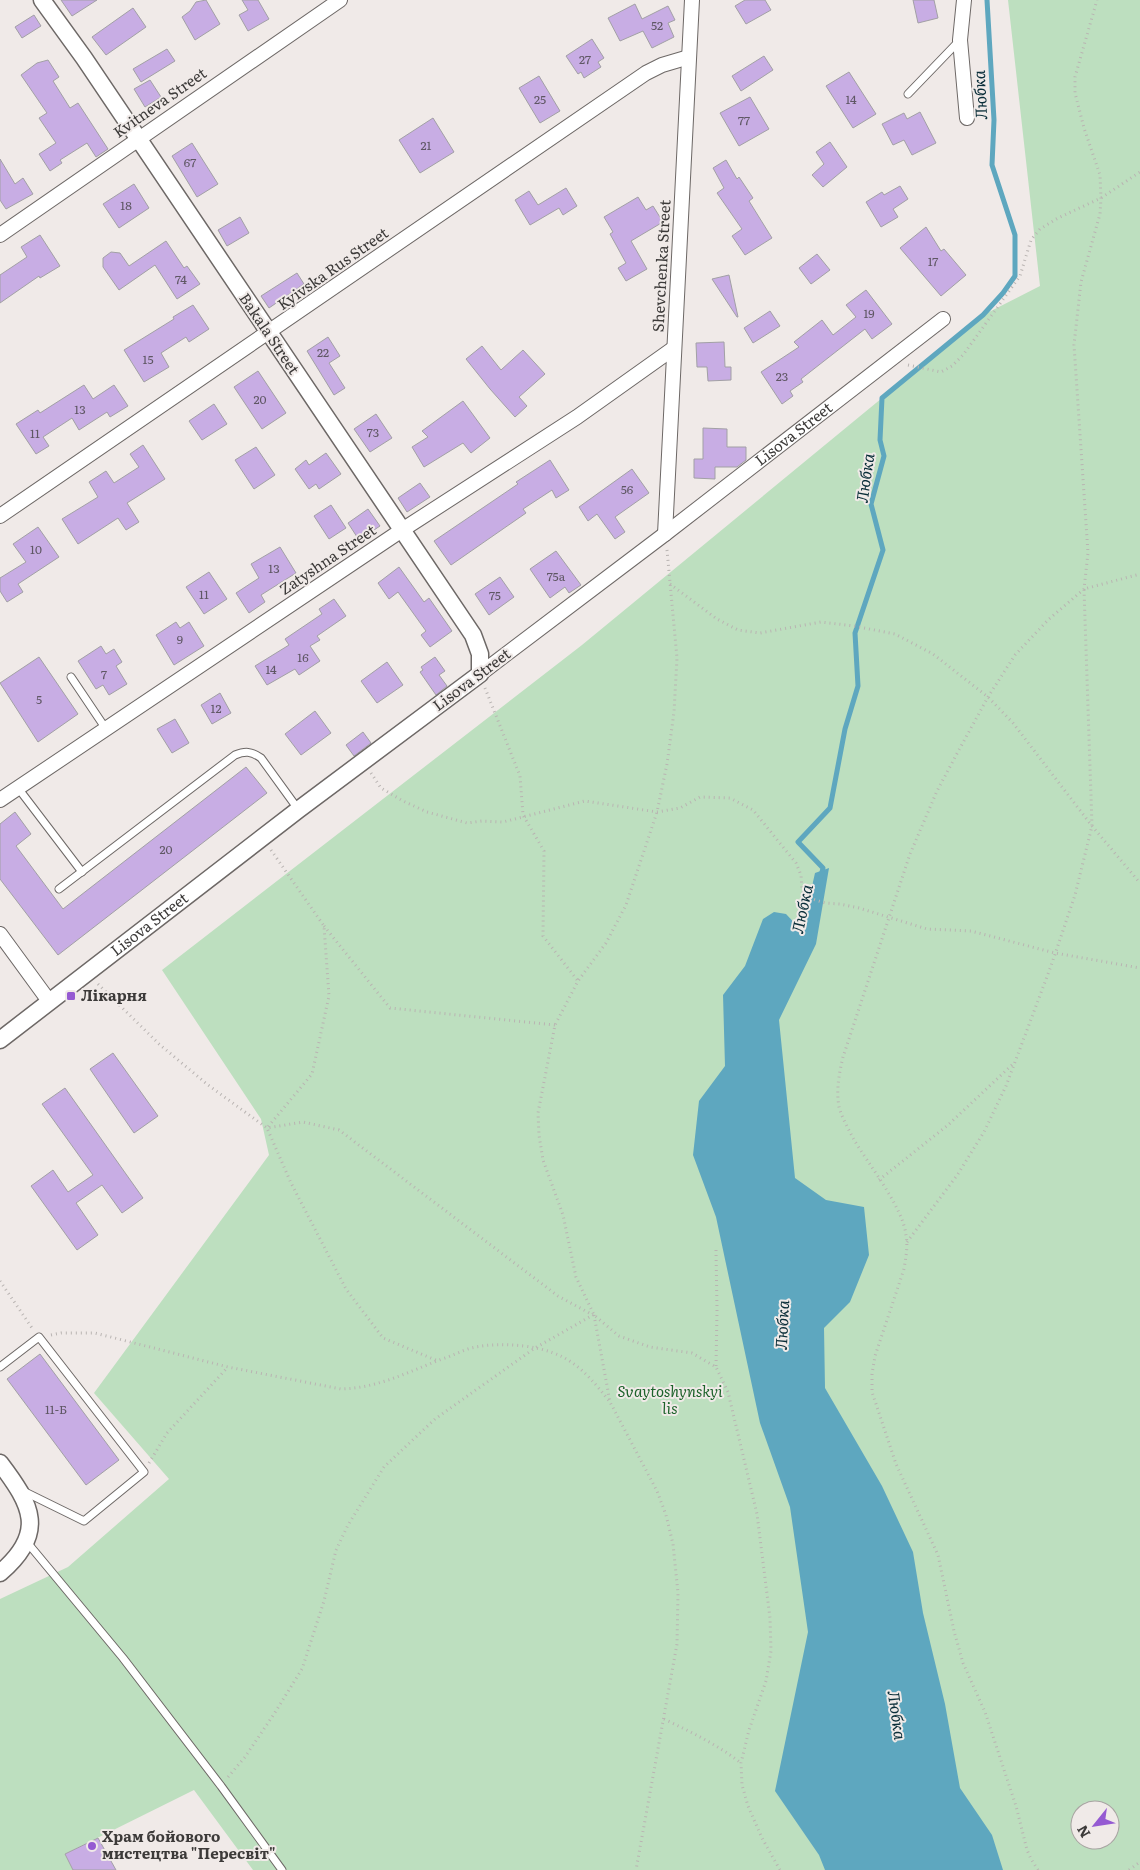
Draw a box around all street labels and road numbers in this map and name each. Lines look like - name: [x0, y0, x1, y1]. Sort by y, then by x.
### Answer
- street label: Kvitneva Street: [108, 61, 210, 143]
- street label: Shevchenka Street: [646, 199, 675, 333]
- street label: Kyivska Rus Street: [272, 221, 392, 315]
- street label: Bakala Street: [234, 288, 306, 379]
- street label: Lisova Street: [749, 396, 837, 471]
- street label: Zatyshna Street: [274, 518, 380, 600]
- street label: Lisova Street: [427, 642, 515, 716]
- street label: Lisova Street: [105, 886, 192, 961]

